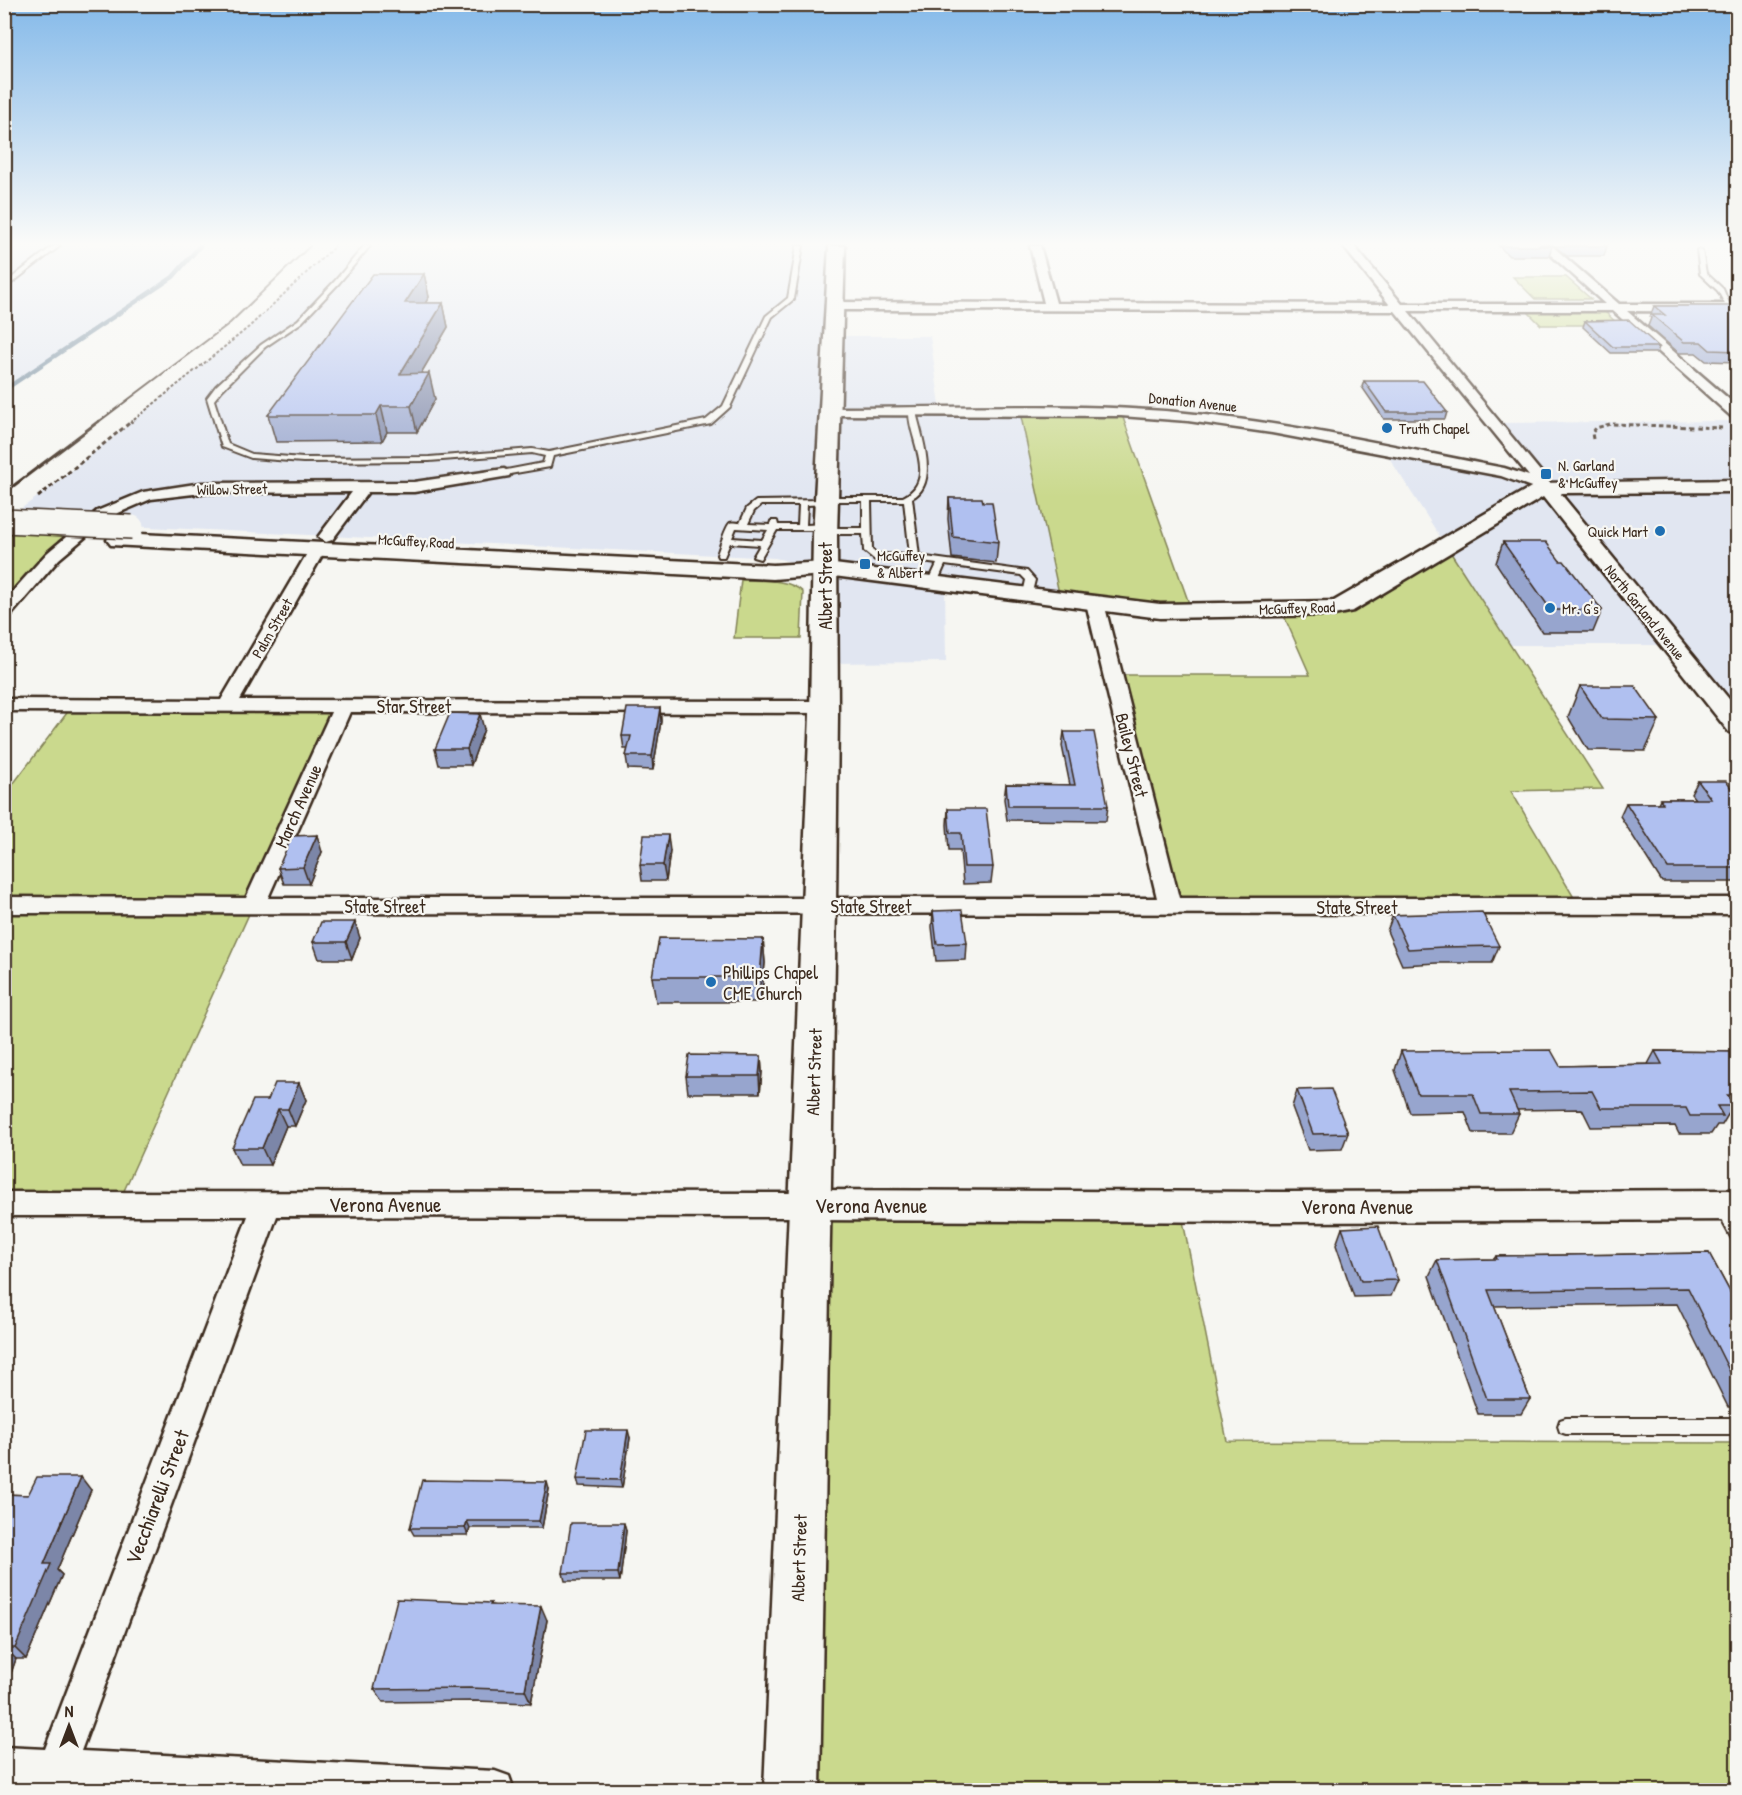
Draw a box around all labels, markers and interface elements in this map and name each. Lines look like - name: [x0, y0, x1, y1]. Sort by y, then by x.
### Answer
- street label: Donation Avenue: [1148, 387, 1238, 417]
- place label: Truth Chapel: [1399, 418, 1470, 439]
- marker: Truth Chapel: [1380, 421, 1394, 435]
- place label: N. Garland & McGuffey: [1558, 455, 1618, 493]
- marker: N. Garland & McGuffey: [1539, 467, 1553, 481]
- street label: Willow Street: [197, 478, 268, 500]
- place label: Quick Mart: [1588, 521, 1649, 542]
- marker: Quick Mart: [1653, 524, 1667, 538]
- street label: McGuffey Road: [377, 529, 455, 553]
- street label: Albert Street: [813, 542, 838, 630]
- place label: McGuffey & Albert: [877, 545, 925, 583]
- marker: McGuffey & Albert: [858, 557, 872, 571]
- street label: North Garland Avenue: [1600, 560, 1690, 664]
- street label: Palm Street: [246, 594, 298, 662]
- street label: McGuffey Road: [1259, 596, 1336, 620]
- place label: Mr. G's: [1562, 598, 1599, 619]
- marker: Mr. G's: [1543, 601, 1557, 615]
- street label: Star Street: [377, 694, 452, 719]
- street label: Bailey Street: [1109, 710, 1155, 800]
- street label: March Avenue: [268, 760, 328, 852]
- street label: State Street: [345, 894, 426, 919]
- street label: State Street: [831, 894, 912, 919]
- street label: State Street: [1317, 895, 1398, 920]
- place label: Phillips Chapel CME Church: [723, 960, 818, 1006]
- marker: Phillips Chapel CME Church: [704, 975, 718, 989]
- street label: Albert Street: [800, 1027, 828, 1116]
- street label: Verona Avenue: [329, 1190, 441, 1219]
- street label: Verona Avenue: [815, 1191, 927, 1220]
- street label: Verona Avenue: [1301, 1192, 1413, 1221]
- street label: Vecchiarelli Street: [118, 1425, 196, 1569]
- street label: Albert Street: [785, 1513, 813, 1602]
- north arrow: [39, 1696, 99, 1756]
- text: N: [65, 1700, 74, 1722]

